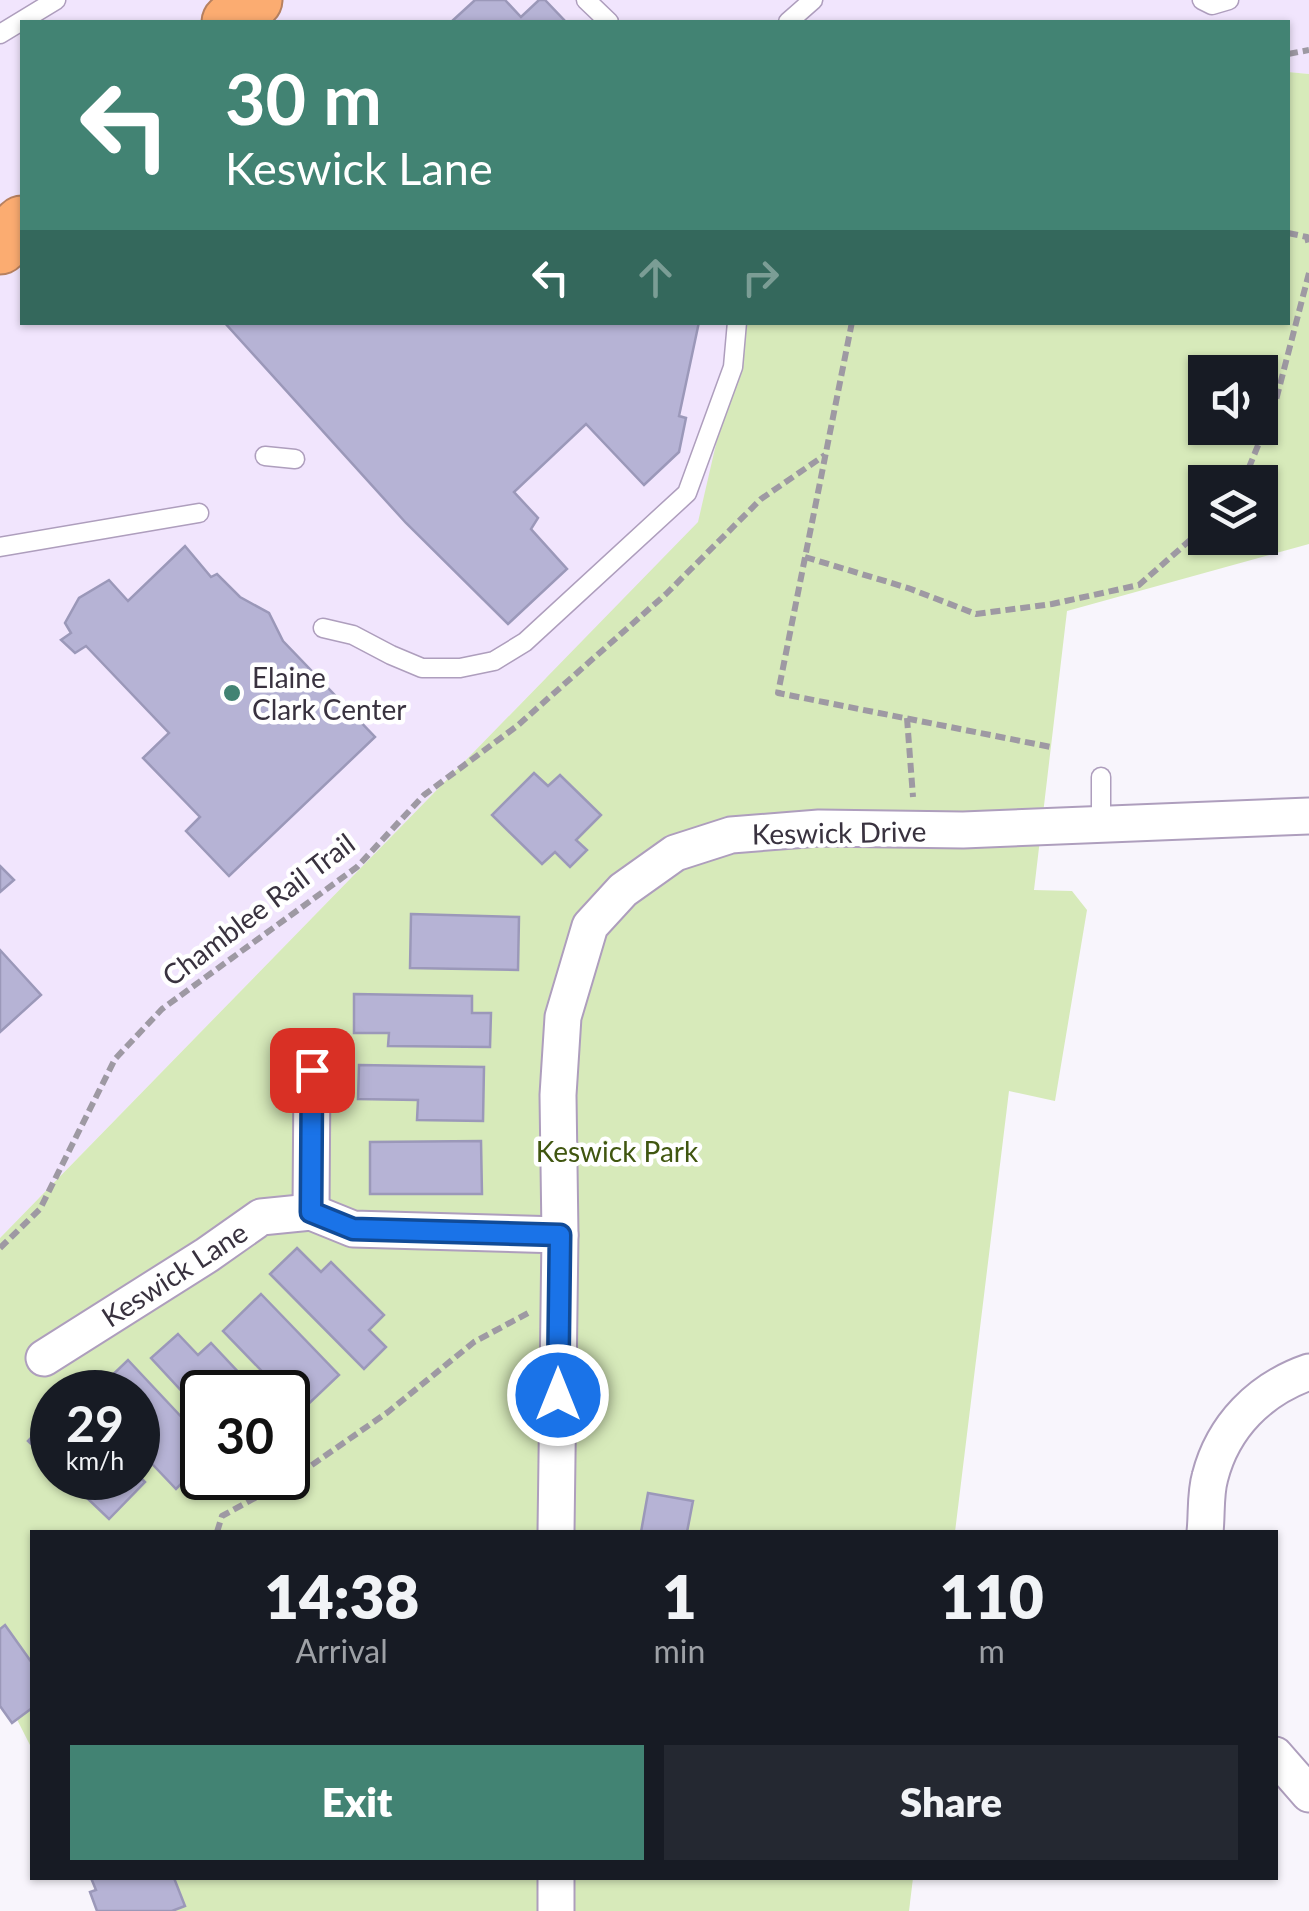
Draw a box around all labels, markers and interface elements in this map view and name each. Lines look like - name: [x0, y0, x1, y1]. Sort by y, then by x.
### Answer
- text: 30 m: [225, 56, 382, 140]
- icon: left: [60, 60, 190, 190]
- text: Keswick Lane: [225, 141, 493, 195]
- icon: left: [523, 250, 578, 305]
- icon: ahead: [628, 250, 683, 305]
- icon: right: [733, 250, 788, 305]
- map controls: [1188, 355, 1278, 555]
- button: sound: [1188, 355, 1278, 445]
- button: layers: [1188, 465, 1278, 555]
- place label: Elaine Clark Center: [252, 660, 406, 726]
- marker: Elaine Clark Center: [221, 682, 243, 704]
- street label: Keswick Drive: [751, 813, 927, 851]
- street label: Chamblee Rail Trail: [155, 826, 361, 992]
- pin: [270, 1028, 355, 1113]
- icon: arrive: [285, 1043, 340, 1098]
- park label: Keswick Park: [536, 1134, 699, 1168]
- street label: Keswick Lane: [95, 1214, 253, 1334]
- position arrow: [506, 1343, 610, 1447]
- speed limit sign: 30: [180, 1370, 310, 1500]
- text: 29: [66, 1393, 124, 1453]
- text: km/h: [66, 1445, 124, 1475]
- text: 14:38: [264, 1560, 419, 1632]
- text: 1: [662, 1560, 697, 1632]
- text: 110: [939, 1560, 1044, 1632]
- text: Arrival: [296, 1631, 388, 1670]
- text: min: [653, 1631, 705, 1670]
- text: m: [978, 1631, 1005, 1670]
- button: Exit: [70, 1745, 644, 1860]
- button: Share: [664, 1745, 1238, 1860]

